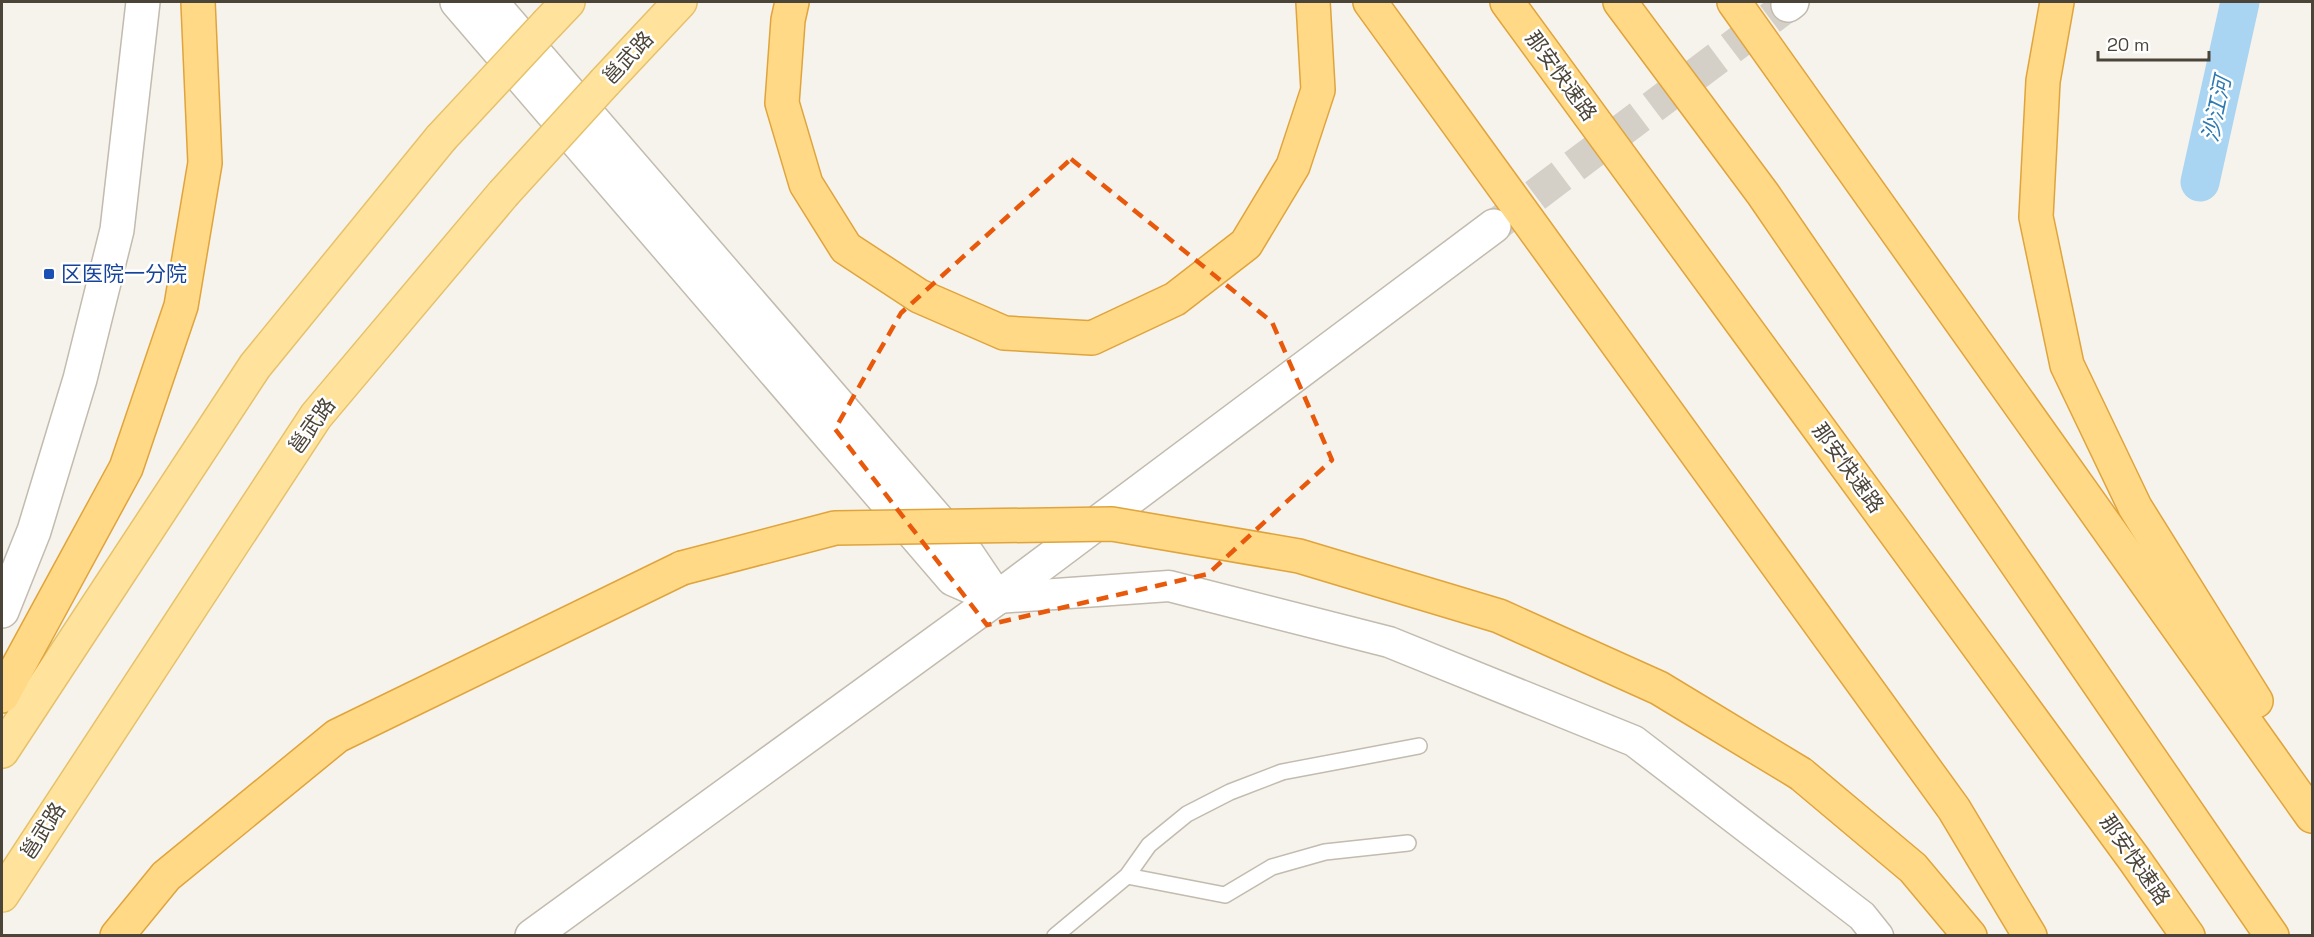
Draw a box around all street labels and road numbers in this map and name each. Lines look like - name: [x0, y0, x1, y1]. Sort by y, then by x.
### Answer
- street label: 邕武路: [596, 25, 659, 90]
- street label: 那安快速路: [1520, 25, 1603, 126]
- street label: 邕武路: [282, 392, 341, 459]
- street label: 那安快速路: [1807, 417, 1890, 518]
- street label: 邕武路: [14, 797, 71, 864]
- street label: 那安快速路: [2094, 809, 2177, 910]

